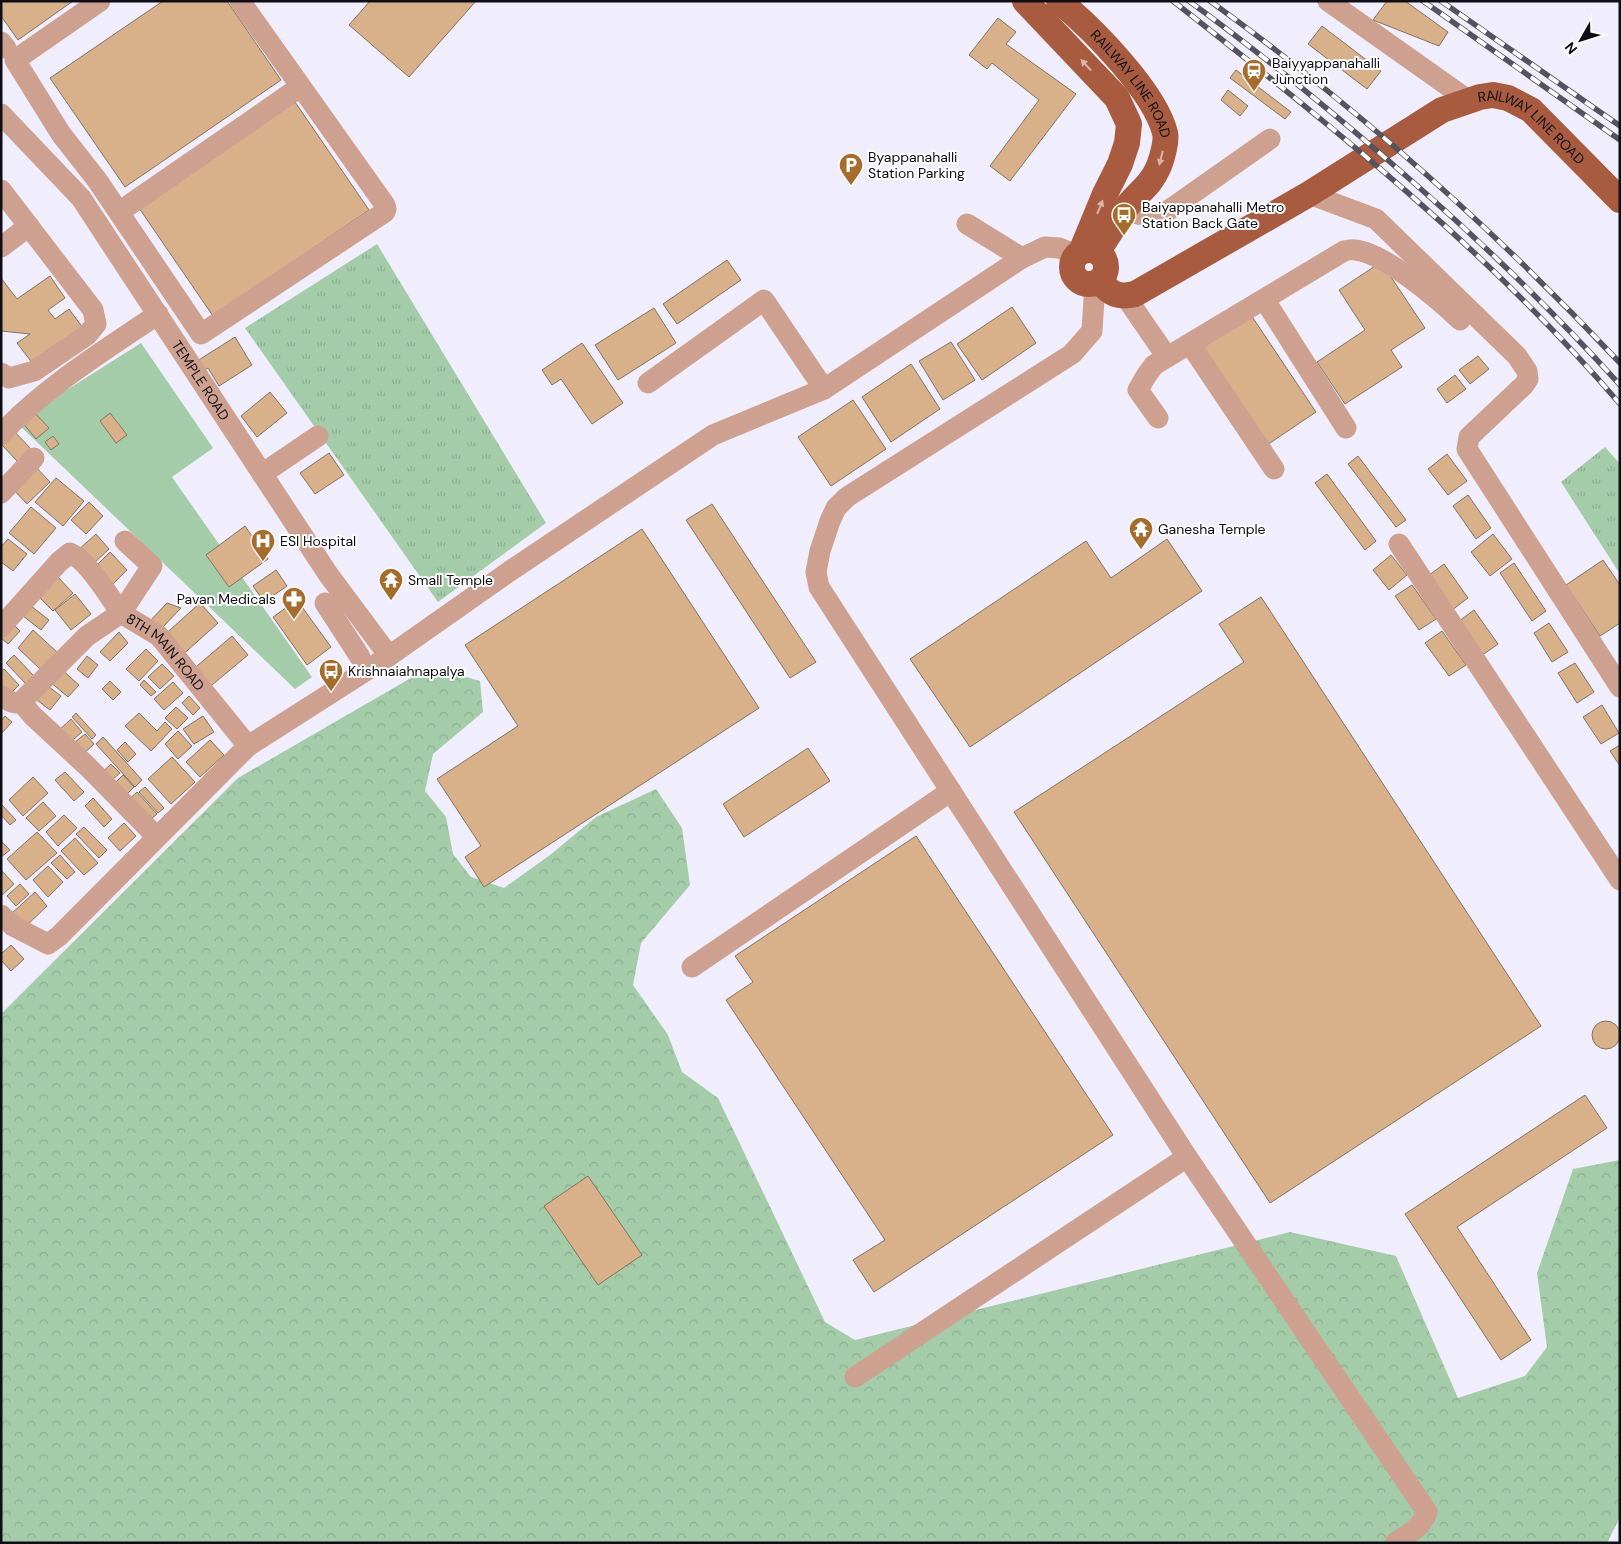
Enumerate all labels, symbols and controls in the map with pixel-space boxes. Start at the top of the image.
north arrow [1556,15,1606,65]
street label: RAILWAY LINE ROAD [1087,26,1175,140]
text: N [1561,39,1581,58]
place label: Baiyyappanahalli Junction [1272,54,1380,88]
station icon: Baiyyappanahalli Junction [1241,58,1267,92]
one-way arrow [1080,59,1092,71]
street label: RAILWAY LINE ROAD [1476,86,1589,168]
place label: Byappanahalli Station Parking [868,148,965,182]
one-way arrow [1157,151,1165,166]
parking icon: Byappanahalli Station Parking [838,152,864,186]
place label: Baiyappanahalli Metro Station Back Gate [1142,198,1284,232]
one-way arrow [1096,199,1104,214]
bus stop icon: Baiyappanahalli Metro Station Back Gate [1111,202,1137,236]
street label: TEMPLE ROAD [168,337,234,424]
temple icon: Ganesha Temple [1128,516,1154,550]
place label: Ganesha Temple [1158,520,1266,538]
hospital icon: ESI Hospital [250,528,276,562]
place label: ESI Hospital [280,532,356,550]
temple icon: Small Temple [378,567,404,601]
place label: Small Temple [408,571,493,589]
pharmacy icon: Pavan Medicals [281,586,307,620]
place label: Pavan Medicals [177,590,276,608]
street label: 8TH MAIN ROAD [123,609,209,694]
bus stop icon: Krishnaiahnapalya [318,658,344,692]
place label: Krishnaiahnapalya [348,662,465,680]

